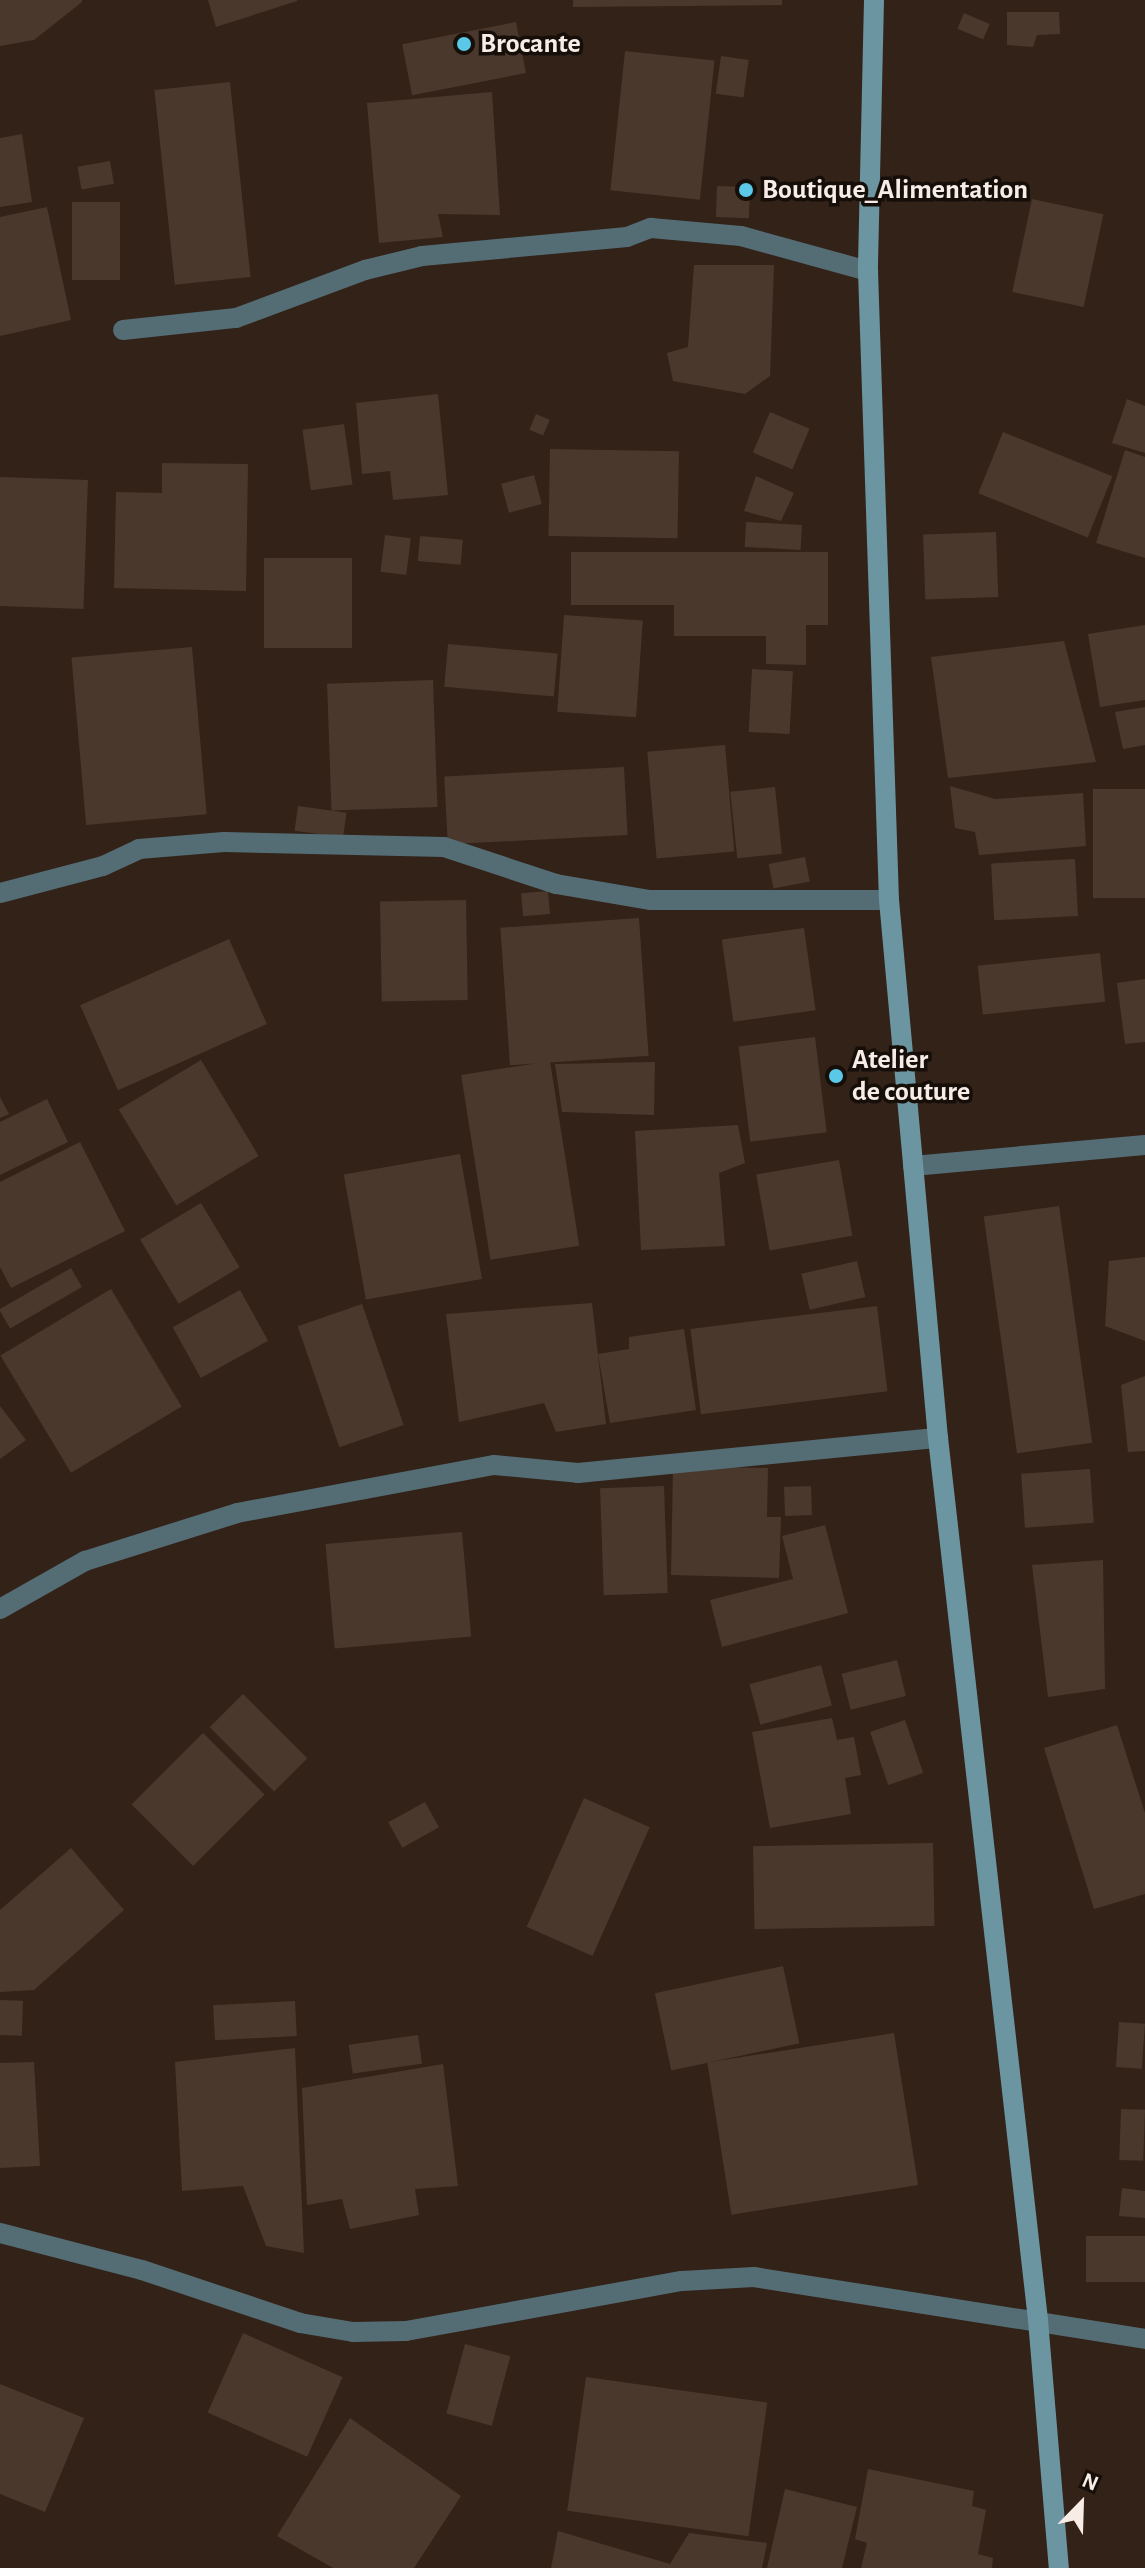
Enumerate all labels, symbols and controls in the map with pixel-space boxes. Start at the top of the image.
place label: Brocante [480,27,581,61]
marker: Brocante [455,35,473,53]
place label: Boutique_Alimentation [762,173,1028,207]
marker: Boutique_Alimentation [737,181,755,199]
place label: Atelier de couture [852,1043,970,1109]
marker: Atelier de couture [827,1067,845,1085]
north arrow [1041,2464,1121,2544]
text: N [1079,2469,1102,2495]

